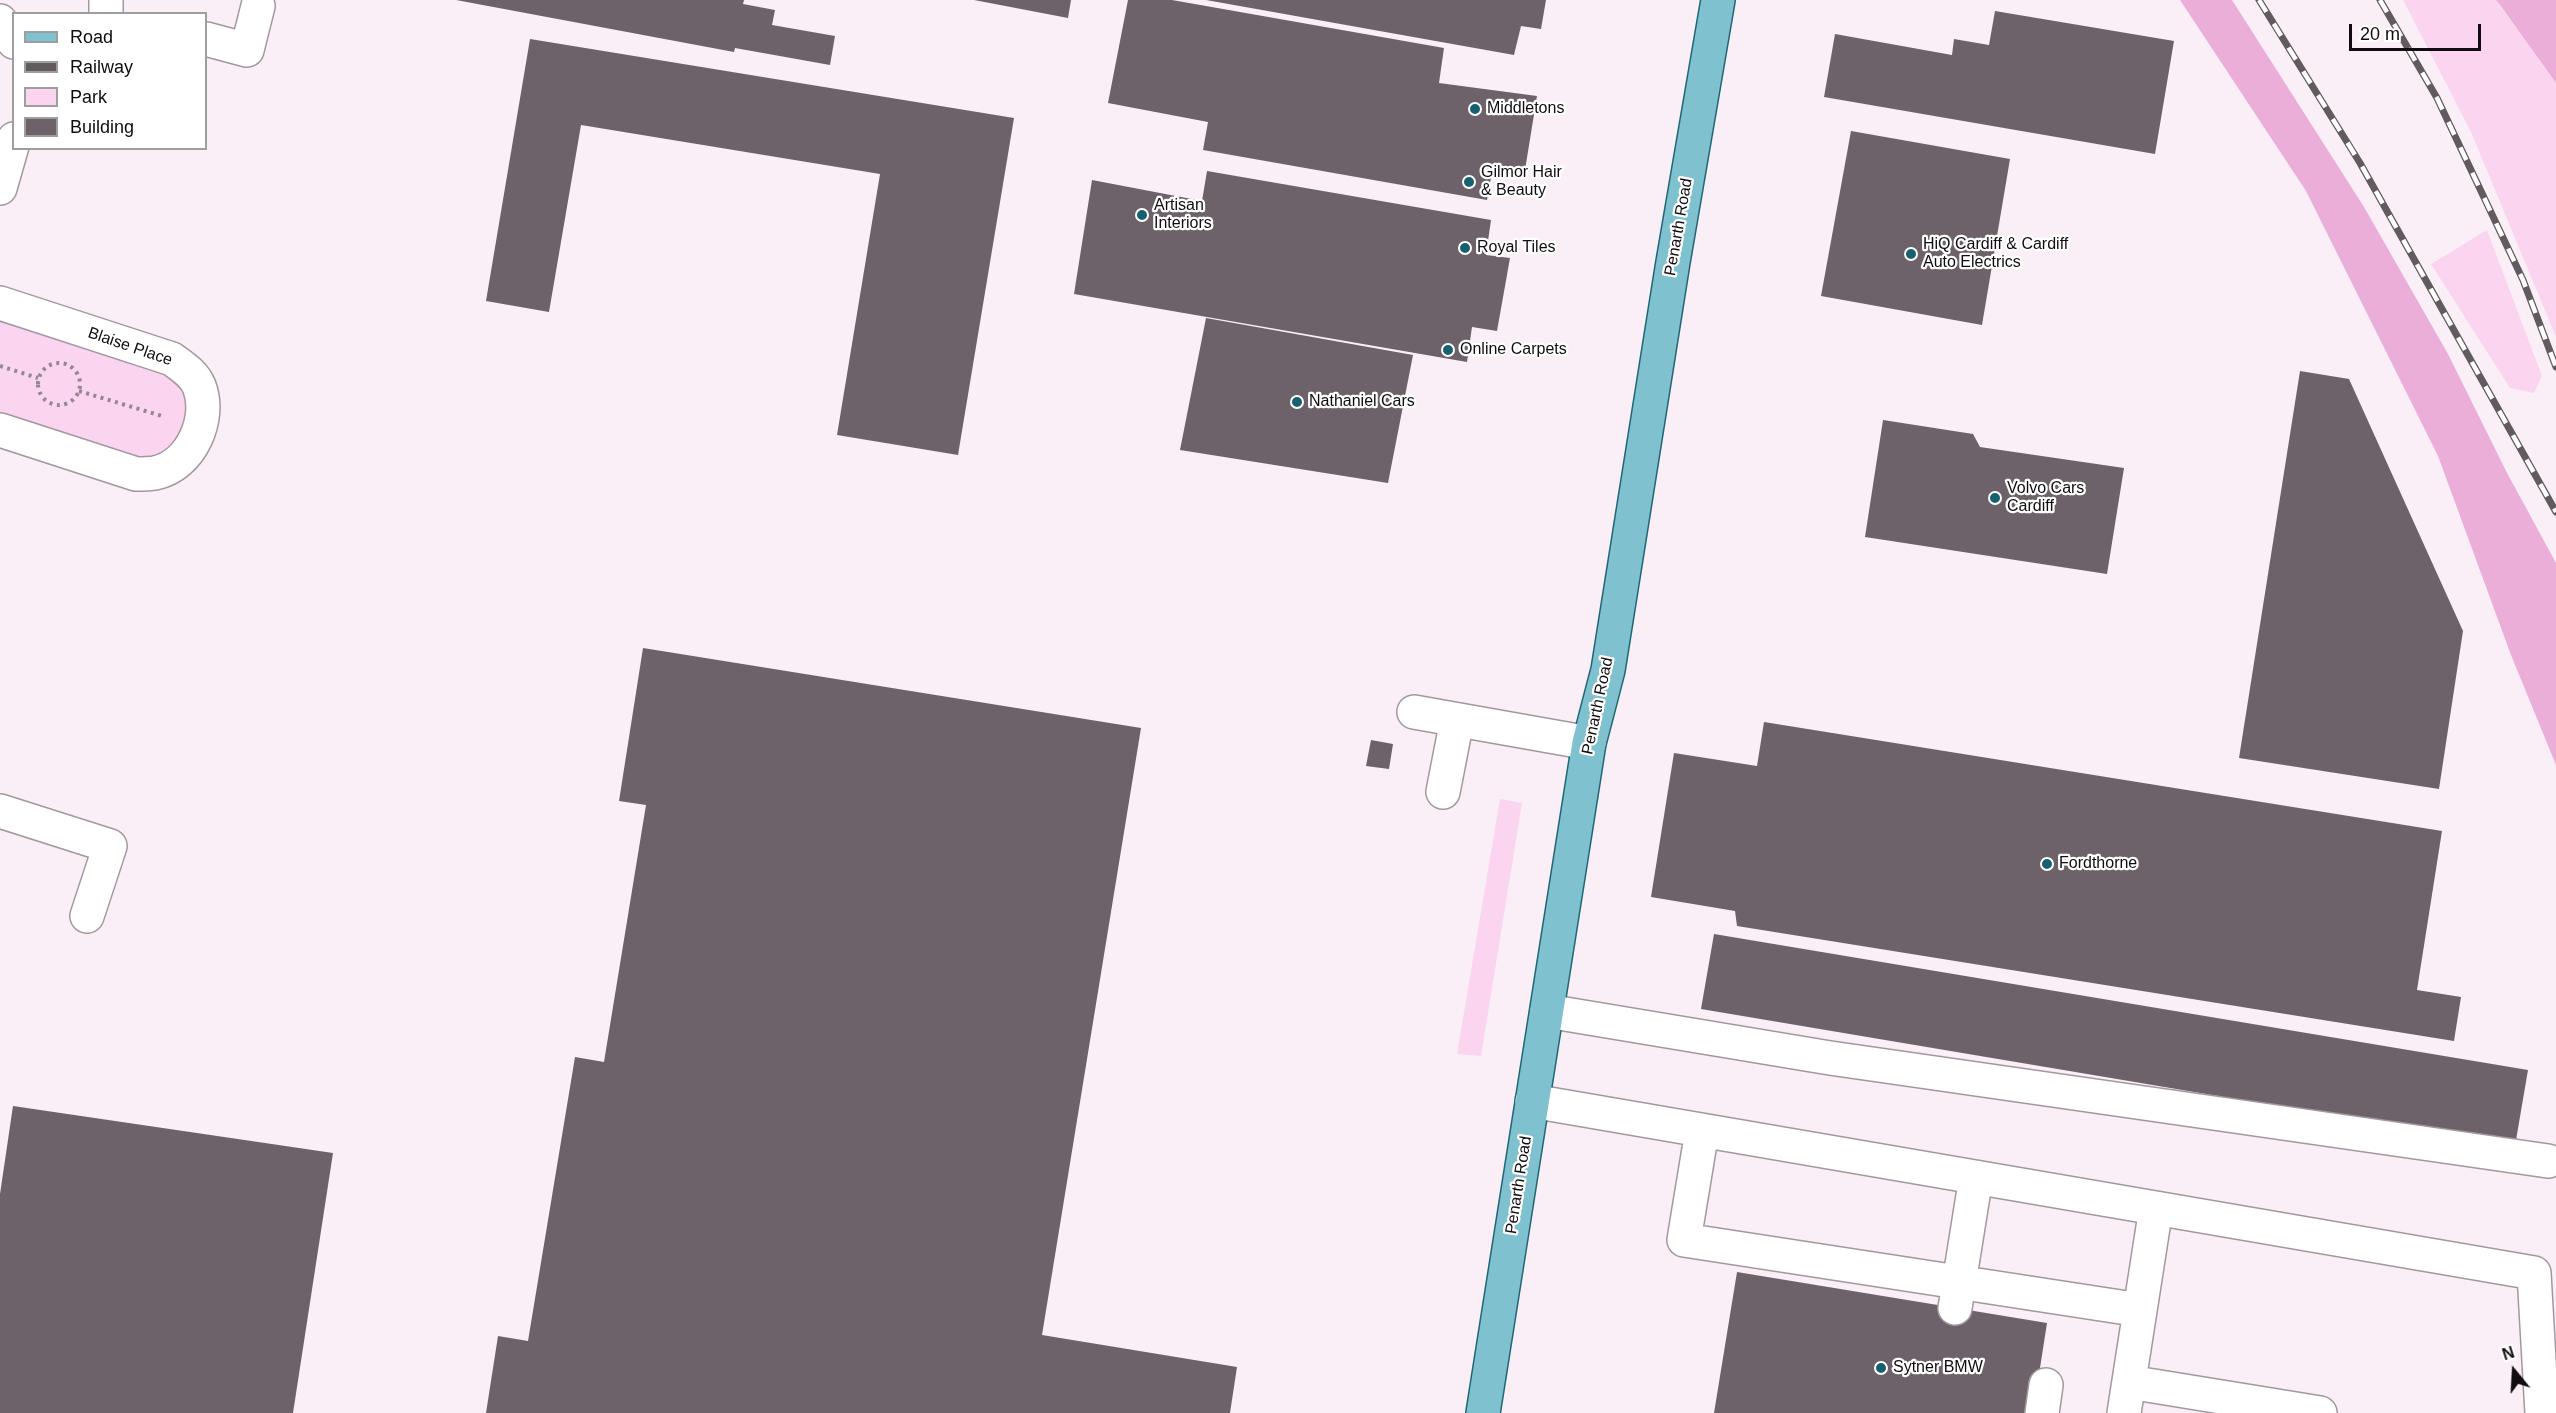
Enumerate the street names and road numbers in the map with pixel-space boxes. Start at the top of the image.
street label: Penarth Road [1661,177,1697,277]
street label: Blaise Place [85,324,175,370]
street label: Penarth Road [1578,656,1618,756]
street label: Penarth Road [1502,1135,1536,1235]

